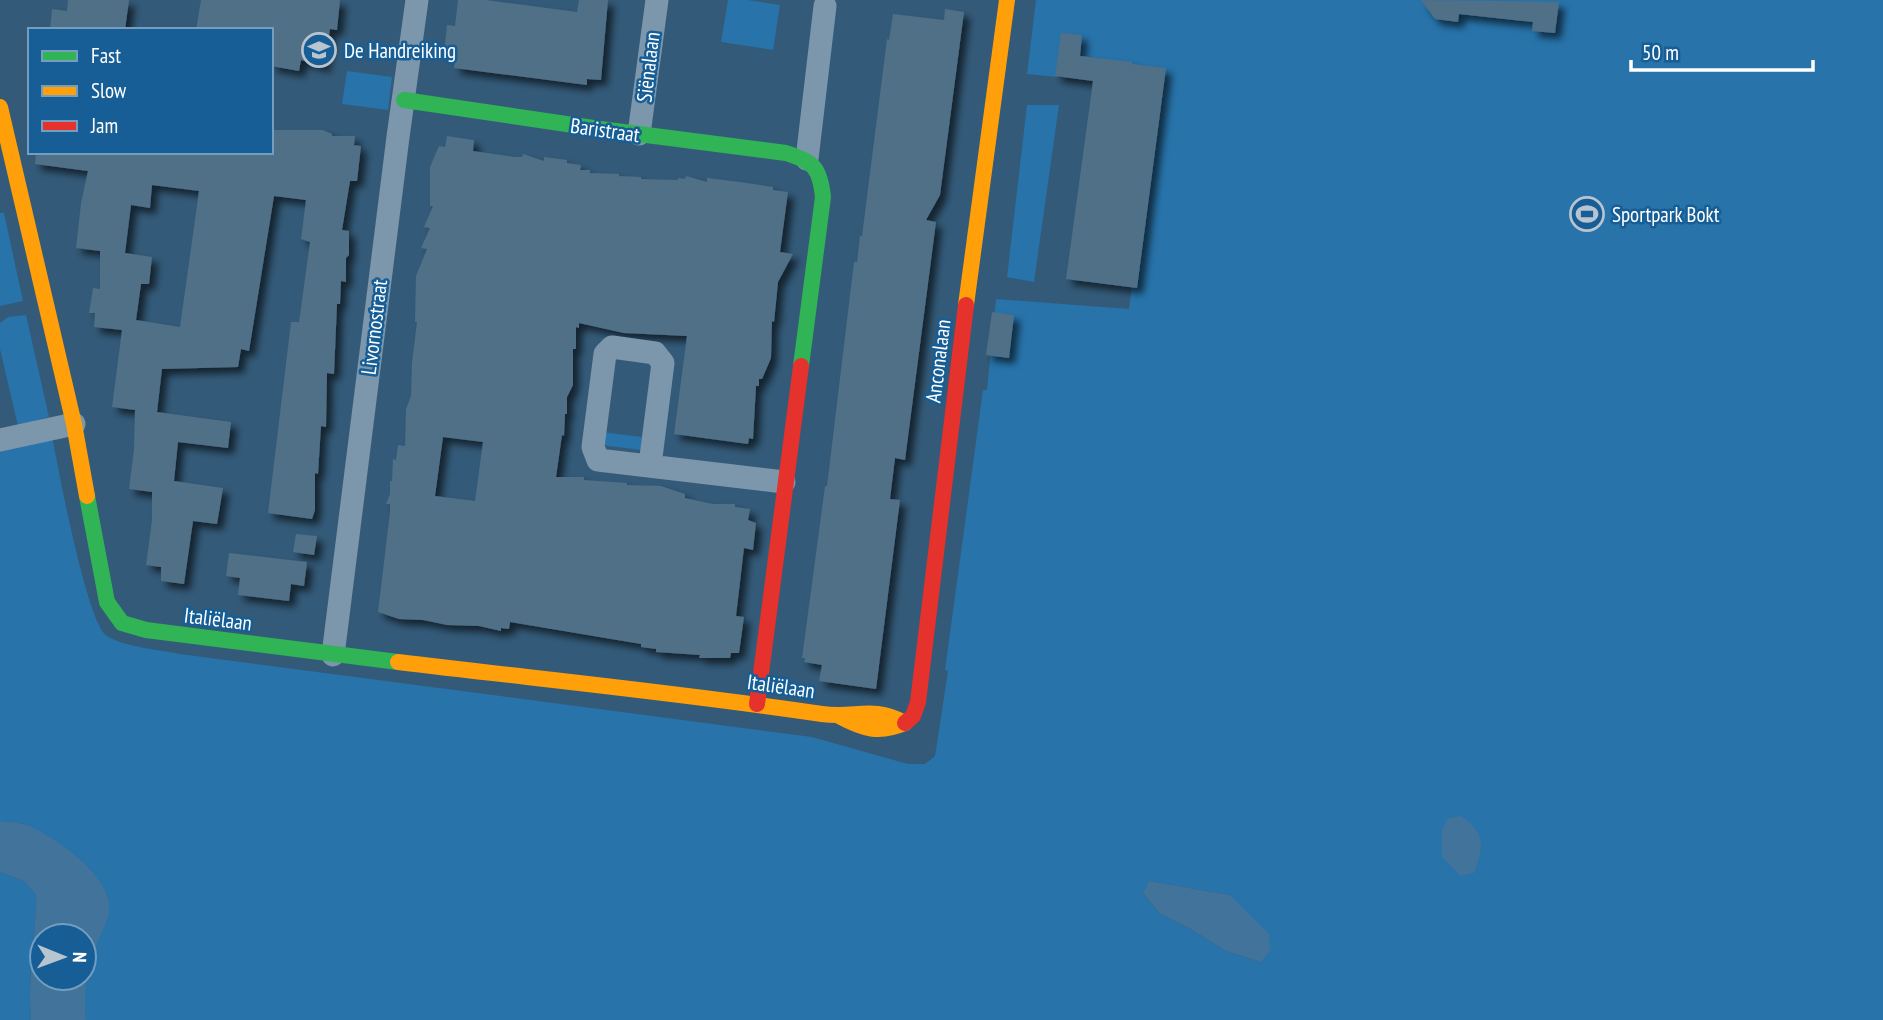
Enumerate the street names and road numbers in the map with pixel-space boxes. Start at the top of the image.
street label: Siënalaan [630,30,666,104]
street label: Baristraat [569,112,642,148]
street label: Livornostraat [355,278,393,376]
street label: Anconalaan [919,318,957,404]
street label: Italiëlaan [183,601,253,637]
street label: Italiëlaan [745,668,817,704]

